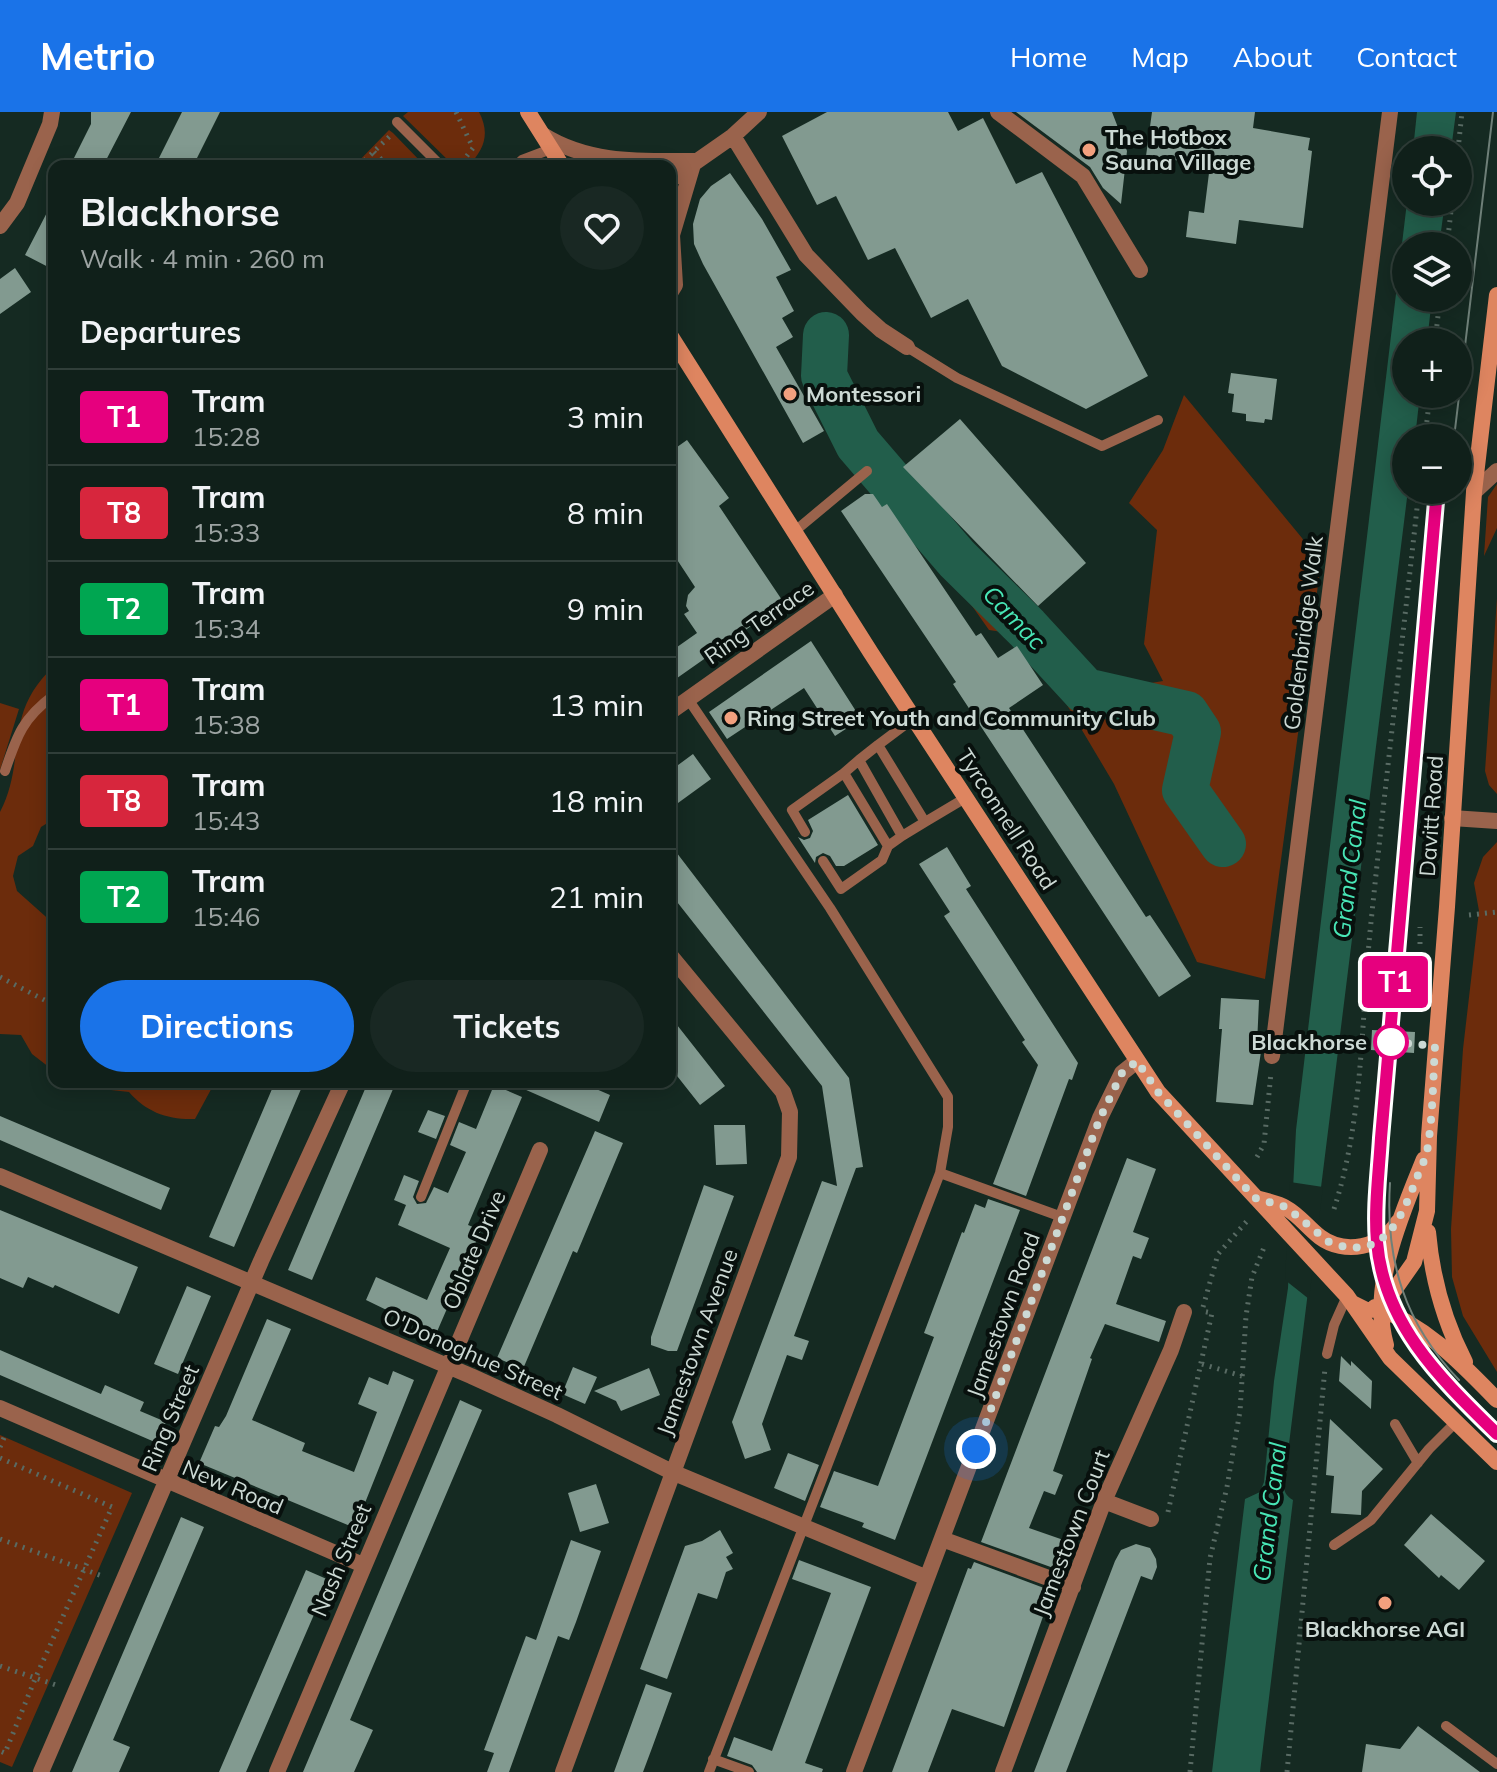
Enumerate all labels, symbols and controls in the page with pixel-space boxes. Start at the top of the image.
text: Metrio [40,32,156,80]
text: Home [1010,39,1087,74]
text: Map [1131,39,1189,74]
text: About [1233,39,1312,74]
text: Contact [1356,39,1457,74]
place label: The Hotbox Sauna Village [1105,123,1251,176]
map controls [1392,136,1472,504]
button: locate [1392,136,1472,216]
marker: The Hotbox Sauna Village [1080,141,1098,159]
button: heart [560,186,644,270]
text: Blackhorse [80,188,280,236]
button: layers [1392,232,1472,312]
text: Walk · 4 min · 260 m [80,242,325,275]
text: Departures [80,313,241,351]
button: + [1392,328,1472,408]
place label: Montessori [806,380,921,408]
text: Tram [192,382,265,420]
marker: Montessori [781,385,799,403]
text: 3 min [567,398,644,436]
text: T1 [107,399,141,434]
text: 15:28 [192,420,260,453]
button: − [1392,424,1472,504]
text: Tram [192,478,265,516]
text: 8 min [567,494,644,532]
text: T8 [107,495,141,530]
text: 15:33 [192,516,260,549]
street label: Goldenbridge Walk [1277,534,1329,732]
text: Tram [192,574,265,612]
street label: Ring Terrace [699,574,819,670]
water label: Camac [977,579,1053,656]
text: 9 min [567,590,644,628]
text: T2 [107,591,141,626]
text: 15:34 [192,612,260,645]
text: Tram [192,670,265,708]
text: 13 min [549,686,644,724]
text: T1 [107,687,141,722]
place label: Ring Street Youth and Community Club [747,704,1156,732]
text: 15:38 [192,708,260,741]
marker: Ring Street Youth and Community Club [722,709,740,727]
street label: Tyrconnell Road [951,743,1063,895]
street label: Davitt Road [1413,755,1449,877]
text: Tram [192,766,265,804]
text: 18 min [549,782,644,820]
text: T8 [107,783,141,818]
water label: Grand Canal [1326,797,1372,940]
text: 15:43 [192,804,260,837]
text: Tram [192,862,265,900]
text: 21 min [549,878,644,916]
text: T2 [107,879,141,914]
text: 15:46 [192,900,260,933]
line badge: T1 [1359,956,1431,1008]
text: T1 [1378,964,1412,999]
button: Directions [80,980,354,1072]
button: Tickets [370,980,644,1072]
marker: Blackhorse [1374,1025,1408,1059]
place label: Blackhorse [1251,1028,1367,1056]
street label: Oblate Drive [436,1186,512,1314]
street label: Jamestown Road [960,1228,1046,1402]
street label: Jamestown Avenue [650,1245,744,1439]
street label: O'Donoghue Street [379,1302,567,1406]
street label: Ring Street [135,1360,205,1476]
your location [956,1429,996,1469]
water label: Grand Canal [1246,1440,1292,1583]
street label: Jamestown Court [1026,1446,1116,1620]
street label: New Road [178,1453,288,1521]
street label: Nash Street [305,1499,377,1621]
marker: Blackhorse AGI [1376,1594,1394,1612]
place label: Blackhorse AGI [1305,1615,1465,1643]

